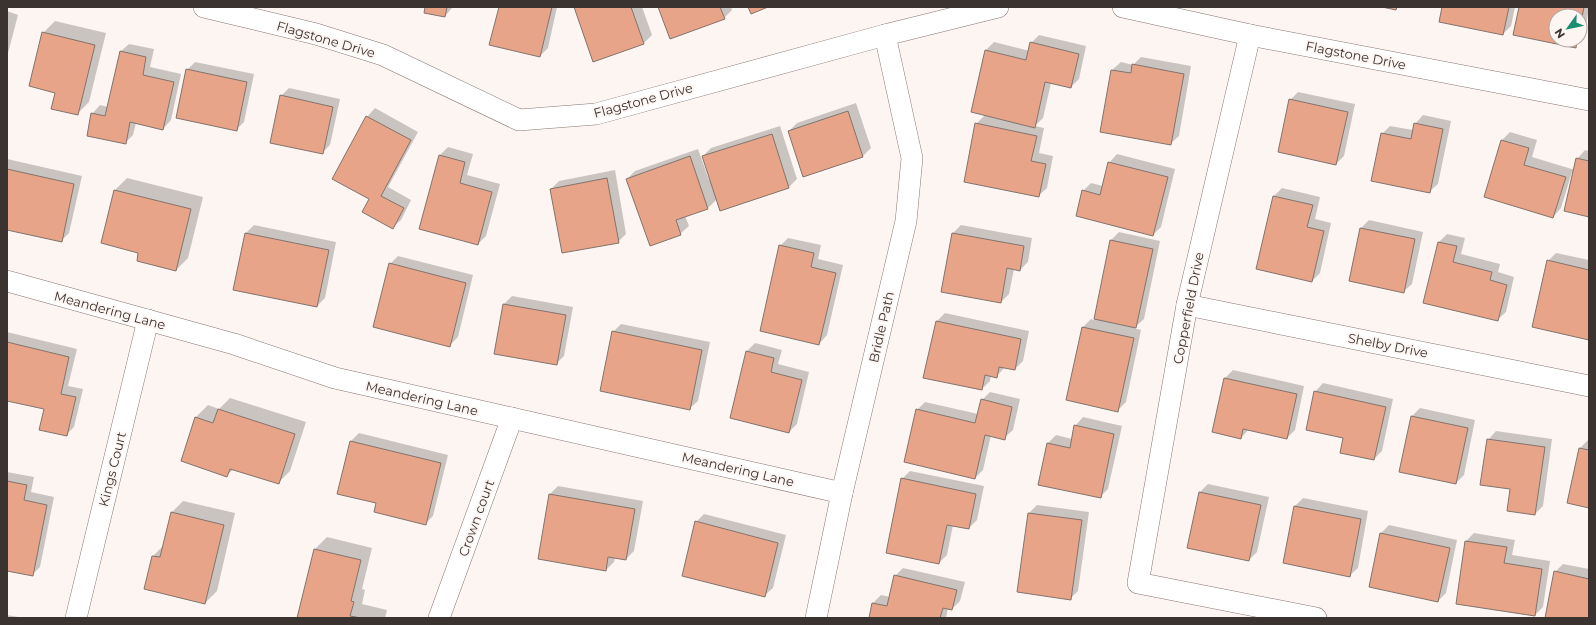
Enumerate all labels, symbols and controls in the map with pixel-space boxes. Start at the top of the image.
north arrow [1548,8,1588,48]
street label: Flagstone Drive [275,17,377,61]
text: N [1551,26,1568,41]
street label: Flagstone Drive [1304,37,1408,73]
street label: Flagstone Drive [592,79,694,121]
street label: Copperfield Drive [1169,251,1207,365]
street label: Meandering Lane [52,287,168,333]
street label: Bridle Path [865,290,897,364]
street label: Shelby Drive [1347,329,1430,361]
street label: Meandering Lane [364,377,480,419]
street label: Kings Court [95,430,129,508]
street label: Meandering Lane [680,448,796,490]
street label: Crown court [455,477,497,559]

